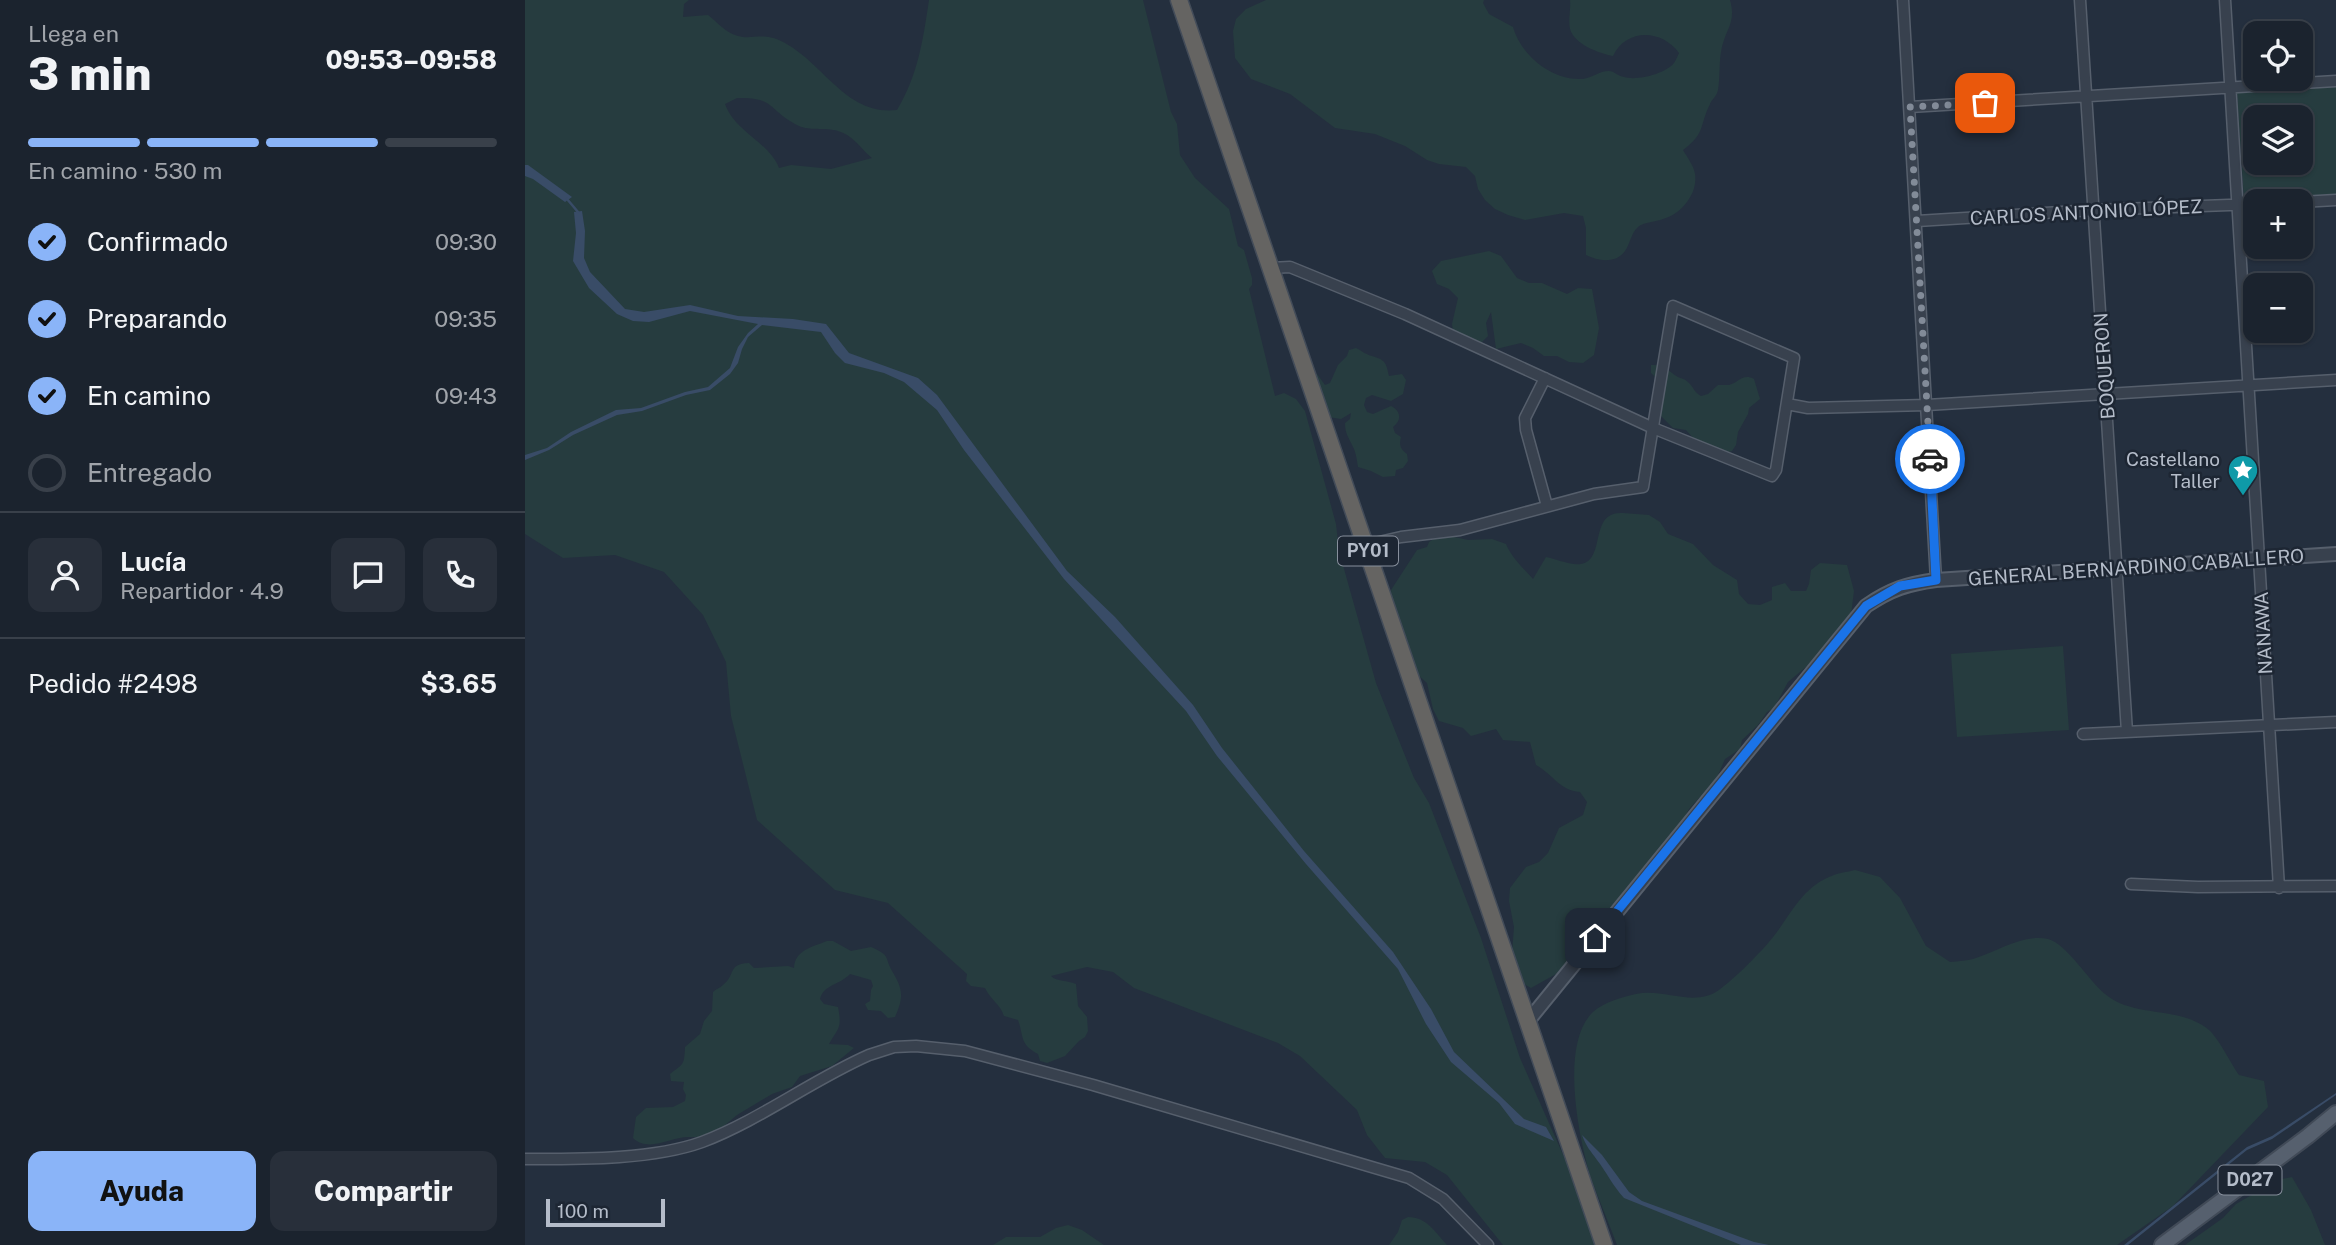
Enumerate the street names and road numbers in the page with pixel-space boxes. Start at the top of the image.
street label: CARLOS ANTONIO LÓPEZ [1969,195,2203,229]
street label: BOQUERON [2089,312,2119,420]
road number: PY01 [1338,536,1398,566]
street label: GENERAL BERNARDINO CABALLERO [1967,544,2305,590]
street label: NANAWA [2250,591,2276,675]
road number: D027 [2219,1166,2281,1195]

